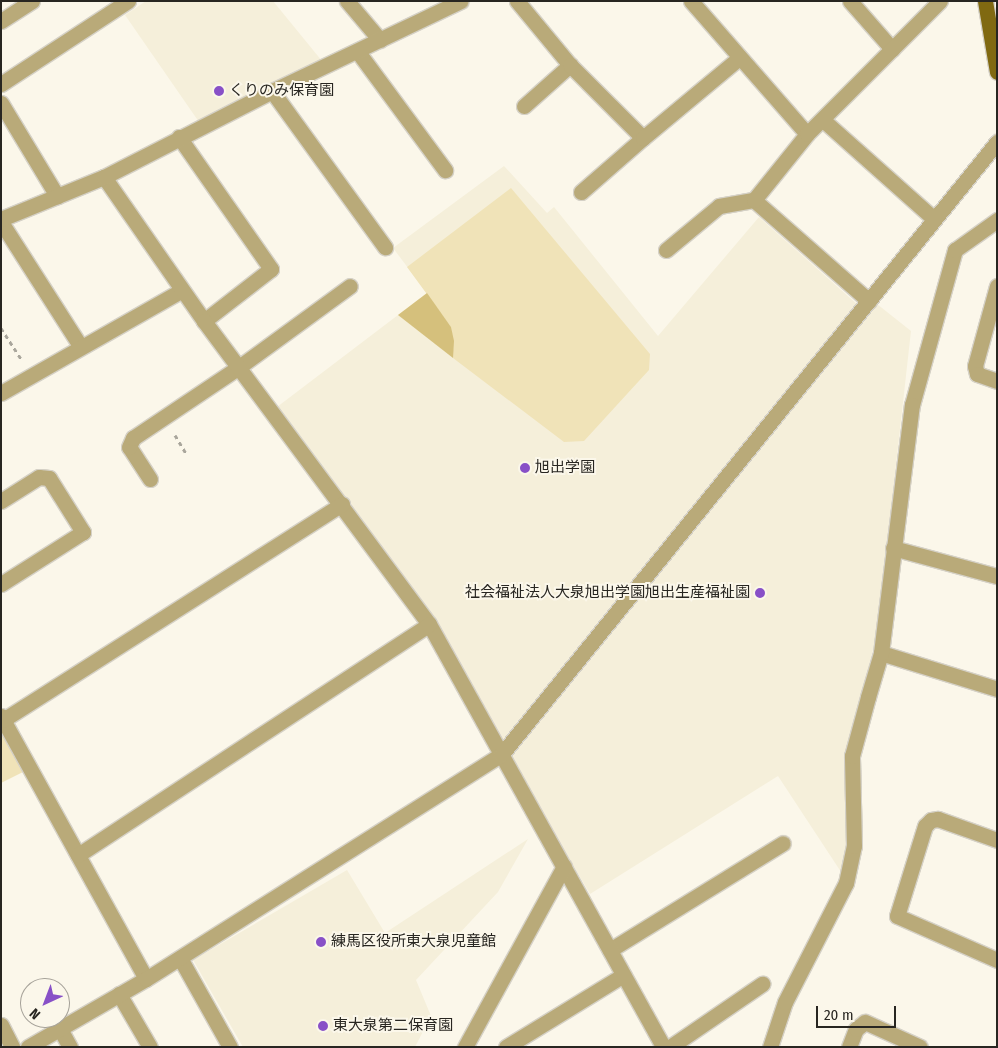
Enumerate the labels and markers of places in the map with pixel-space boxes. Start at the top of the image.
place label: くりのみ保育園 [229,82,334,100]
marker: くりのみ保育園 [213,85,225,97]
place label: 旭出学園 [535,459,595,477]
marker: 旭出学園 [519,462,531,474]
place label: 社会福祉法人大泉旭出学園旭出生産福祉園 [465,584,750,602]
marker: 社会福祉法人大泉旭出学園旭出生産福祉園 [754,587,766,599]
place label: 練馬区役所東大泉児童館 [331,933,496,951]
marker: 練馬区役所東大泉児童館 [315,936,327,948]
place label: 東大泉第二保育園 [333,1017,453,1035]
marker: 東大泉第二保育園 [317,1020,329,1032]

